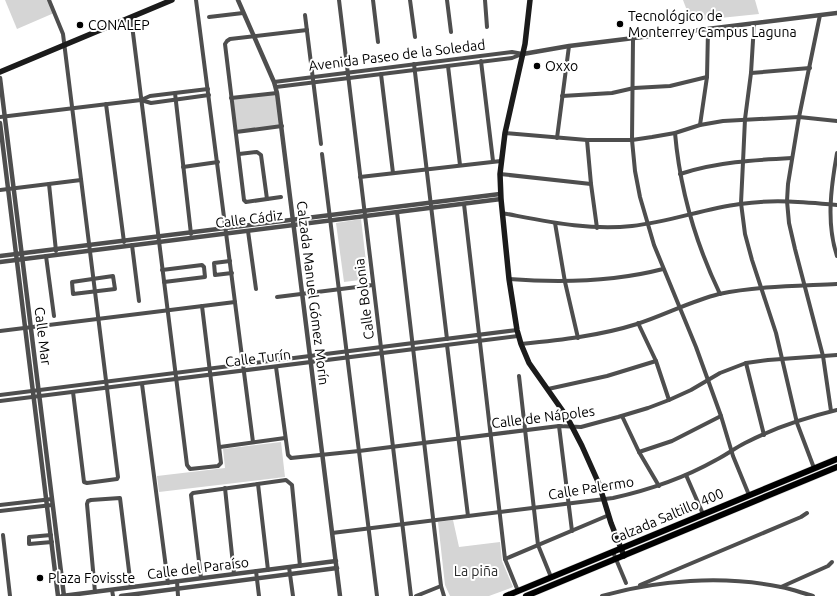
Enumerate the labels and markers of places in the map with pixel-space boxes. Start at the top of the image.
place label: Tecnológico de Monterrey Campus Laguna [628,8,797,40]
place label: CONALEP [88,17,150,33]
marker: Tecnológico de Monterrey Campus Laguna [615,19,625,29]
marker: CONALEP [75,20,85,30]
place label: Oxxo [545,58,578,74]
marker: Oxxo [532,61,542,71]
place label: Plaza Fovisste [48,570,135,586]
marker: Plaza Fovisste [35,573,45,583]

